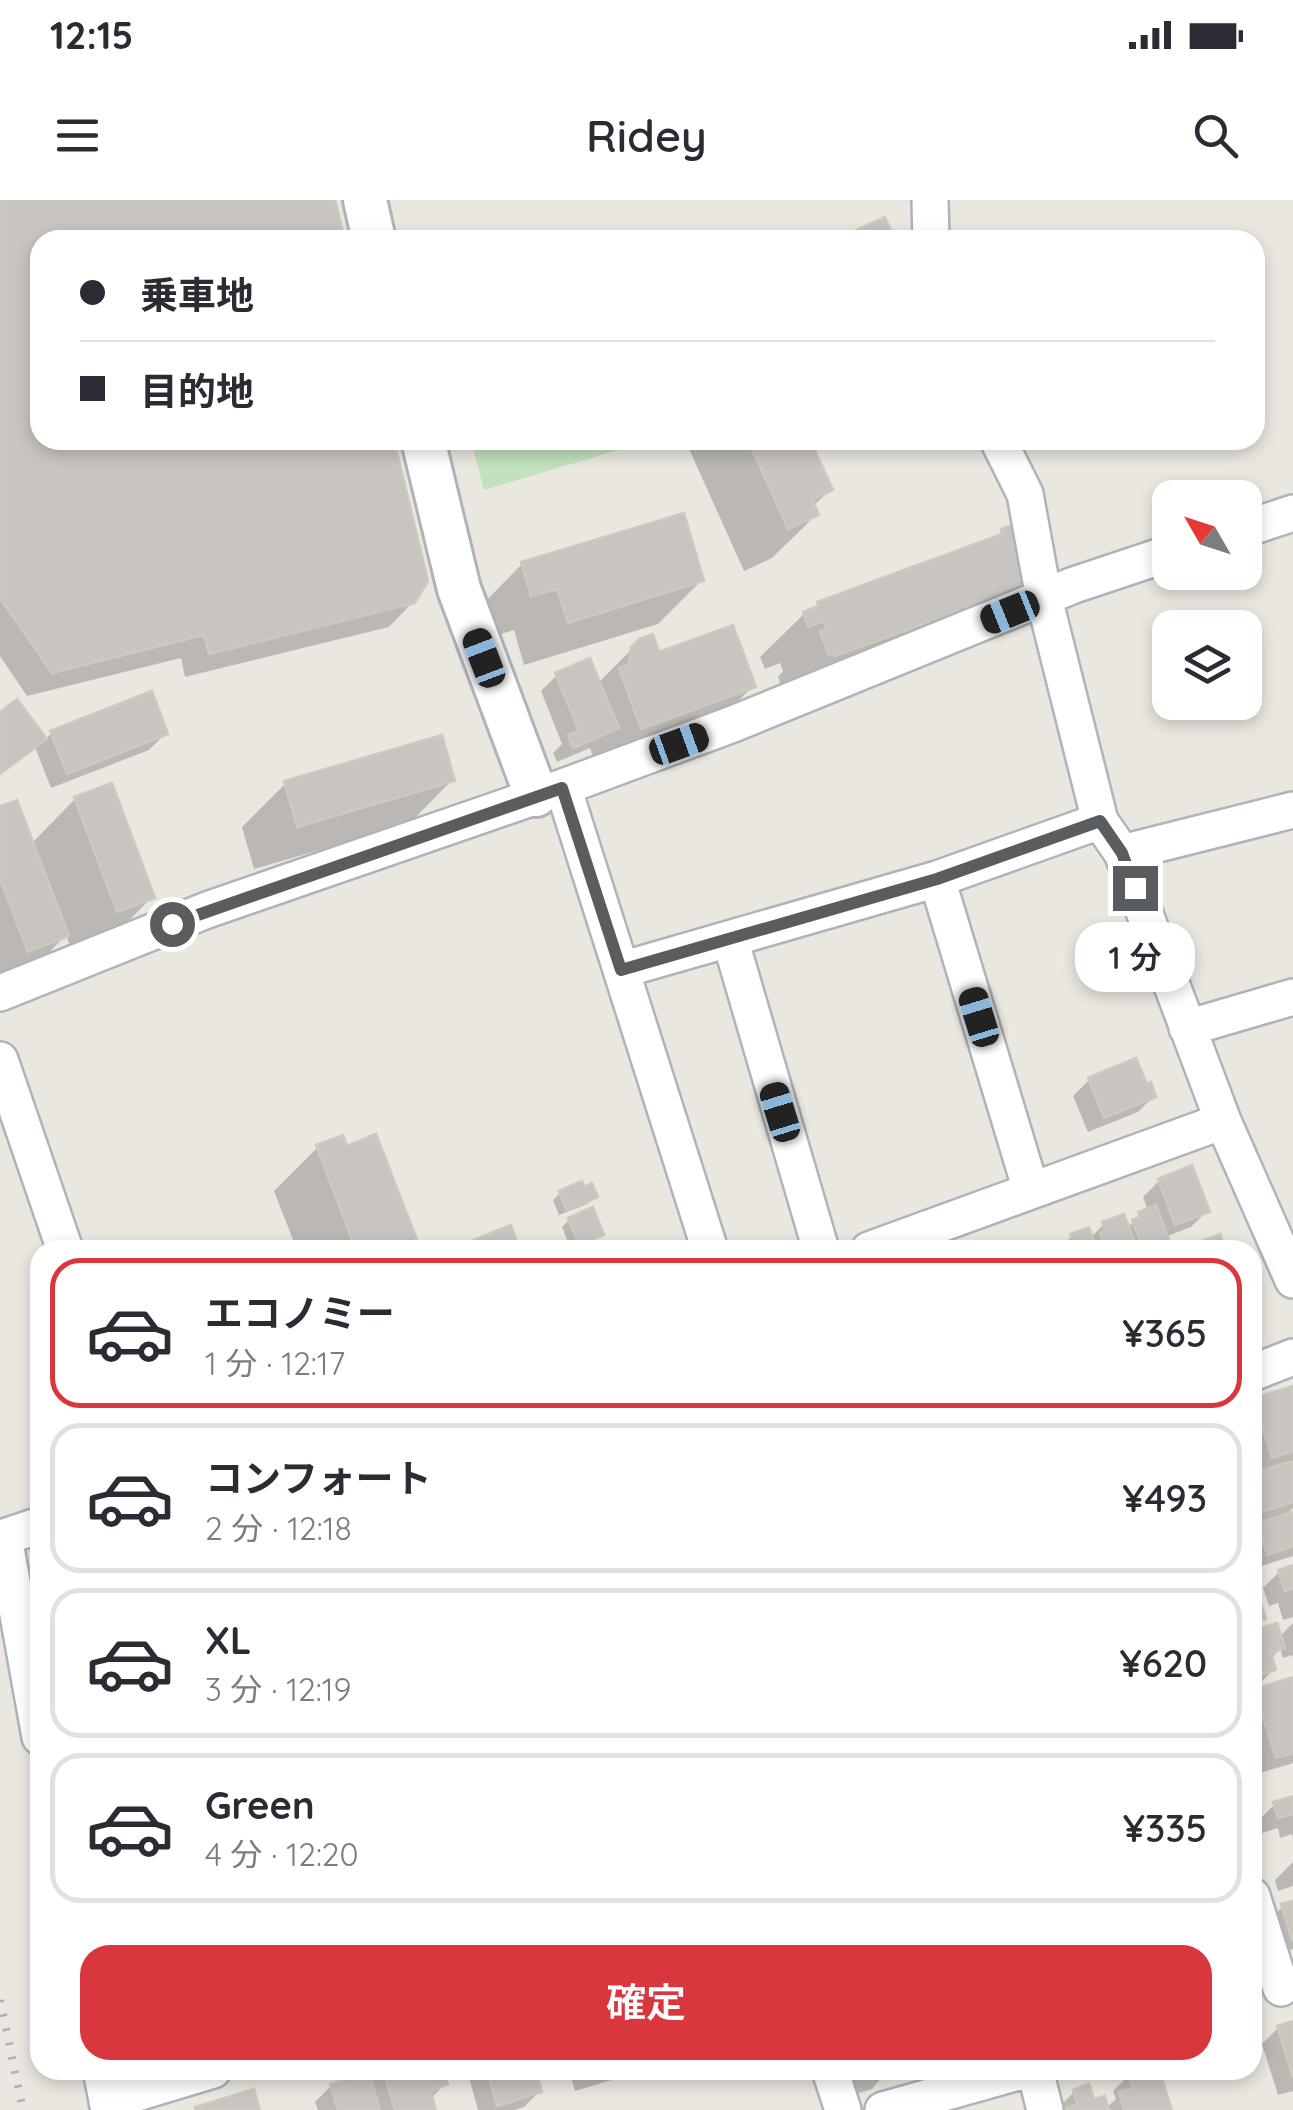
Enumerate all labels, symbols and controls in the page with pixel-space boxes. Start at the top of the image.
text: 12:15 [50,11,133,59]
text: Ridey [586,107,707,163]
icon: menu [50,108,105,163]
icon: search [1188,108,1243,163]
text: 乗車地 [140,271,254,319]
text: 目的地 [140,367,254,415]
north arrow [1152,480,1262,590]
map controls [1152,480,1262,720]
car [977,587,1043,637]
button: layers [1152,610,1262,720]
car [459,625,509,691]
car [646,720,712,768]
route end [1113,866,1158,911]
route start [150,902,195,947]
callout: 1 分 [1075,923,1195,993]
text: 1 分 [1108,937,1162,977]
car [956,984,1002,1050]
car [757,1079,803,1145]
icon: car [85,1288,175,1378]
text: エコノミー [205,1289,395,1337]
text: ¥365 [1122,1309,1207,1357]
text: 1 分 · 12:17 [205,1343,345,1383]
icon: car [85,1453,175,1543]
text: コンフォート [205,1454,432,1502]
text: ¥493 [1122,1474,1207,1522]
text: 2 分 · 12:18 [205,1508,352,1548]
text: XL [205,1616,251,1664]
icon: car [85,1618,175,1708]
text: ¥620 [1119,1639,1207,1687]
text: 3 分 · 12:19 [205,1669,351,1709]
text: Green [205,1781,315,1829]
icon: car [85,1783,175,1873]
text: ¥335 [1123,1804,1207,1852]
text: 4 分 · 12:20 [205,1834,359,1874]
button: 確定 [80,1945,1212,2060]

